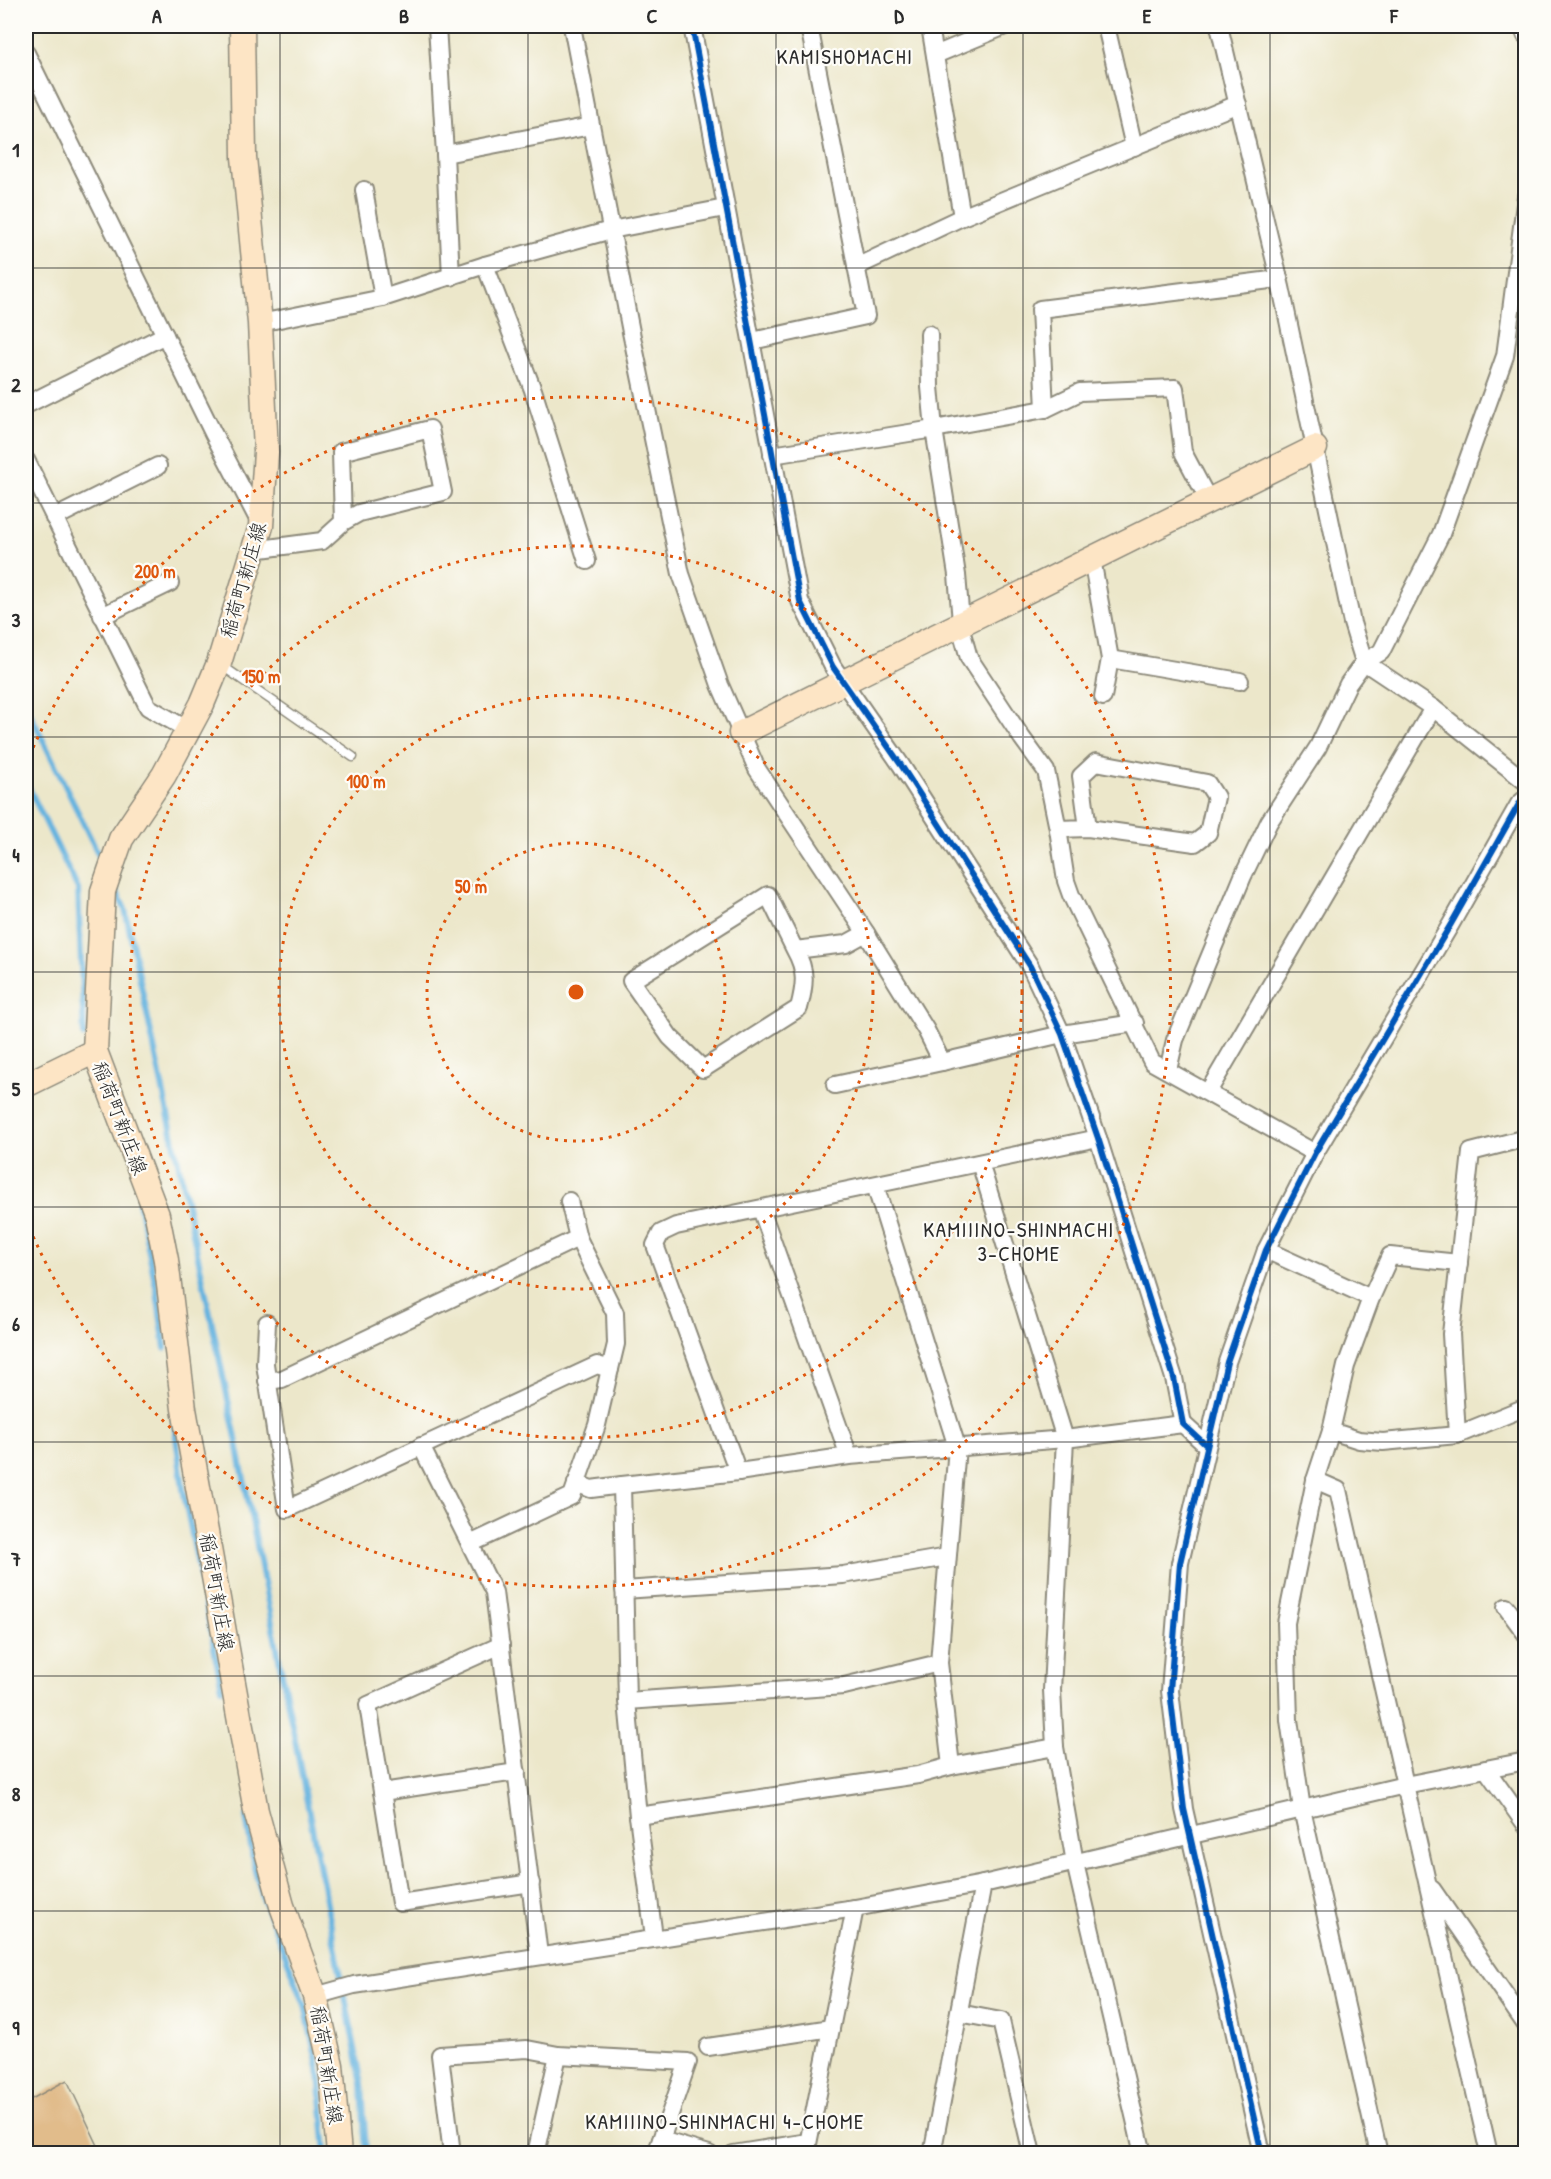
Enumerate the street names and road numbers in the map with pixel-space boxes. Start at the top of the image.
street label: 稲荷町新庄線 [213,518,272,641]
street label: 稲荷町新庄線 [86,1057,155,1179]
street label: 稲荷町新庄線 [194,1530,241,1653]
street label: 稲荷町新庄線 [305,2004,350,2126]

